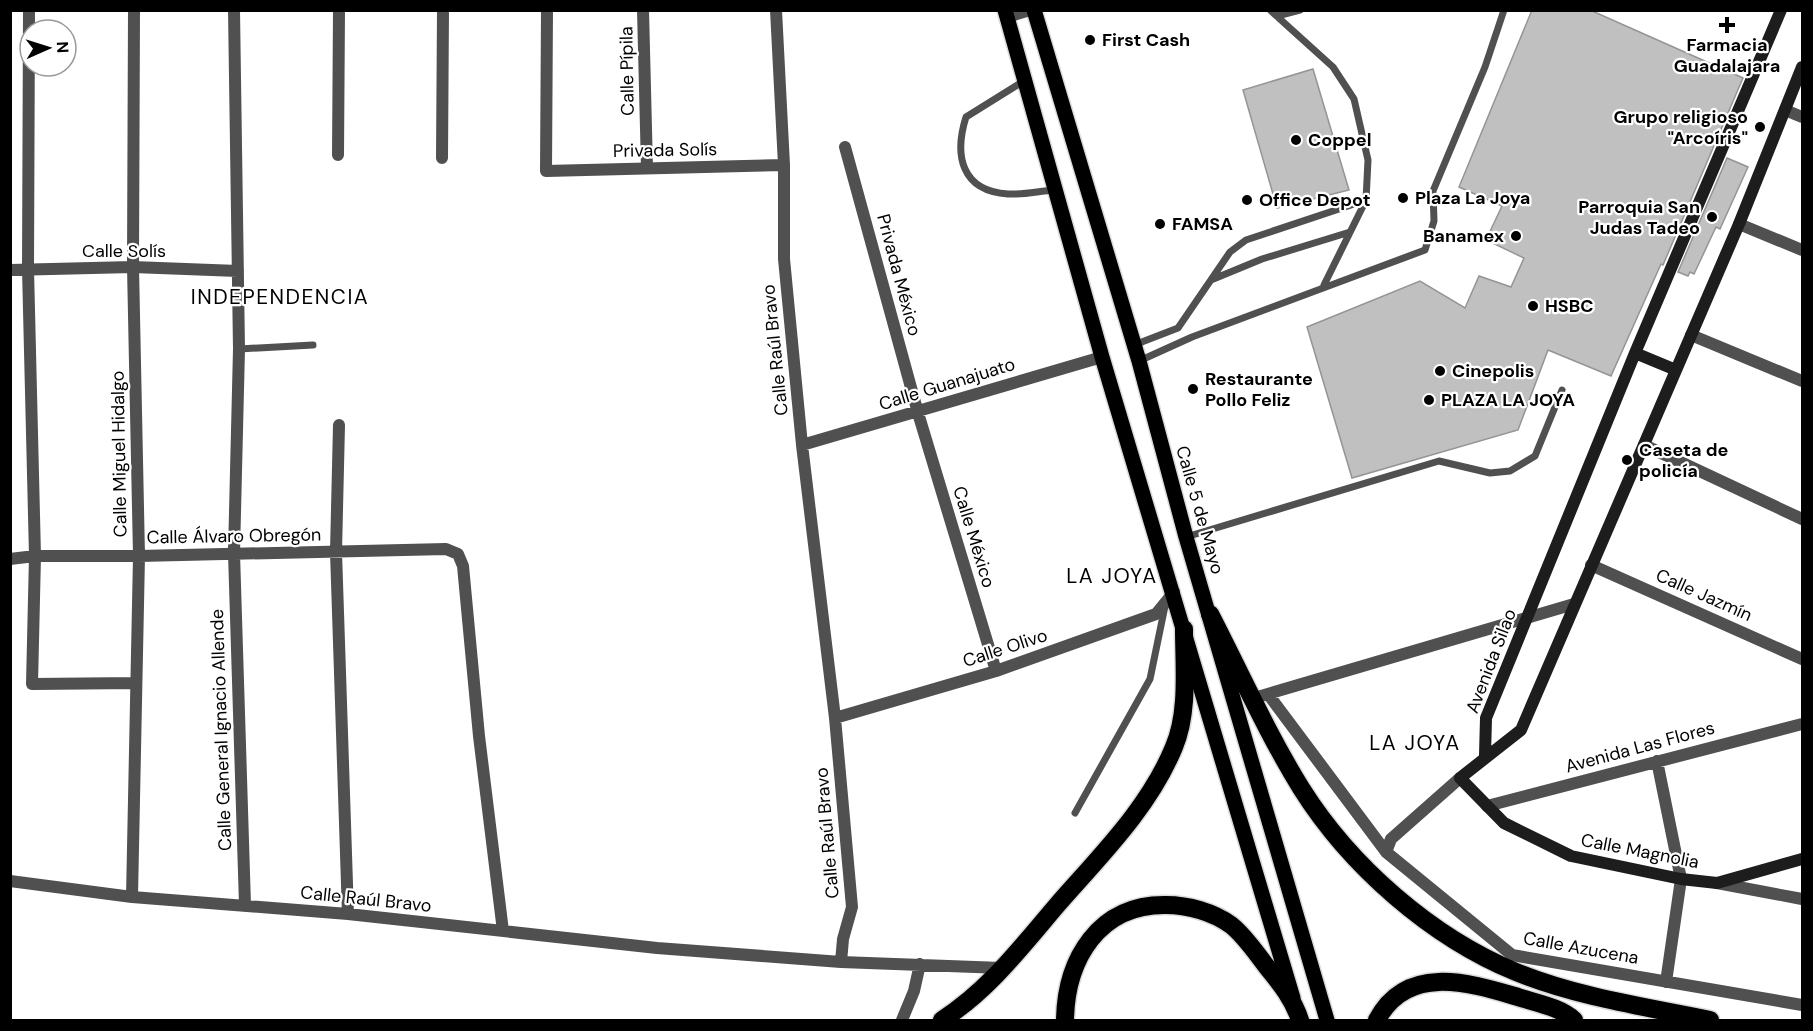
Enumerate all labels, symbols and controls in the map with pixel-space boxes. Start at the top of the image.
north arrow [18,18,78,78]
marker: Farmacia Guadalajara [1720,18,1734,32]
street label: Calle Pípila [614,26,640,116]
place label: First Cash [1102,28,1190,52]
marker: First Cash [1083,33,1097,47]
place label: Farmacia Guadalajara [1674,33,1780,78]
text: N [52,41,73,54]
place label: Grupo religioso "Arcoíris" [1614,105,1748,150]
marker: Grupo religioso "Arcoíris" [1753,120,1767,134]
place label: Coppel [1308,128,1372,152]
marker: Coppel [1289,133,1303,147]
street label: Privada Solís [613,137,717,163]
place label: Plaza La Joya [1415,186,1530,210]
place label: Office Depot [1259,188,1371,212]
marker: Plaza La Joya [1396,191,1410,205]
marker: Office Depot [1240,193,1254,207]
place label: Parroquia San Judas Tadeo [1578,195,1700,240]
marker: Parroquia San Judas Tadeo [1705,210,1719,224]
street label: Privada México [871,211,927,339]
place label: FAMSA [1172,212,1233,236]
marker: FAMSA [1153,217,1167,231]
place label: Banamex [1423,224,1504,248]
marker: Banamex [1509,229,1523,243]
street label: Calle Solís [82,239,166,263]
district label: INDEPENDENCIA [191,283,369,311]
street label: Calle Raúl Bravo [756,283,794,417]
place label: HSBC [1545,294,1594,318]
marker: HSBC [1526,299,1540,313]
street label: Calle Guanajuato [876,352,1018,416]
place label: Cinepolis [1452,359,1534,383]
marker: Cinepolis [1433,364,1447,378]
place label: Restaurante Pollo Feliz [1205,367,1313,412]
street label: Calle Miguel Hidalgo [106,370,132,538]
marker: Restaurante Pollo Feliz [1186,382,1200,396]
place label: PLAZA LA JOYA [1441,388,1575,412]
marker: PLAZA LA JOYA [1422,393,1436,407]
place label: Caseta de policía [1639,438,1728,483]
street label: Calle 5 de Mayo [1170,443,1230,577]
marker: Caseta de policía [1620,453,1634,467]
street label: Calle México [947,483,1001,591]
street label: Calle Álvaro Obregón [146,522,322,550]
district label: LA JOYA [1066,562,1158,590]
street label: Calle Jazmín [1652,563,1756,627]
street label: Avenida Silao [1460,605,1522,717]
street label: Calle General Ignacio Allende [205,609,237,851]
street label: Calle Olivo [960,623,1050,673]
street label: Avenida Las Flores [1563,716,1717,778]
district label: LA JOYA [1369,729,1461,757]
street label: Calle Raúl Bravo [809,766,845,900]
street label: Calle Magnolia [1579,828,1701,874]
street label: Calle Raúl Bravo [299,880,433,918]
street label: Calle Azucena [1521,926,1641,970]

